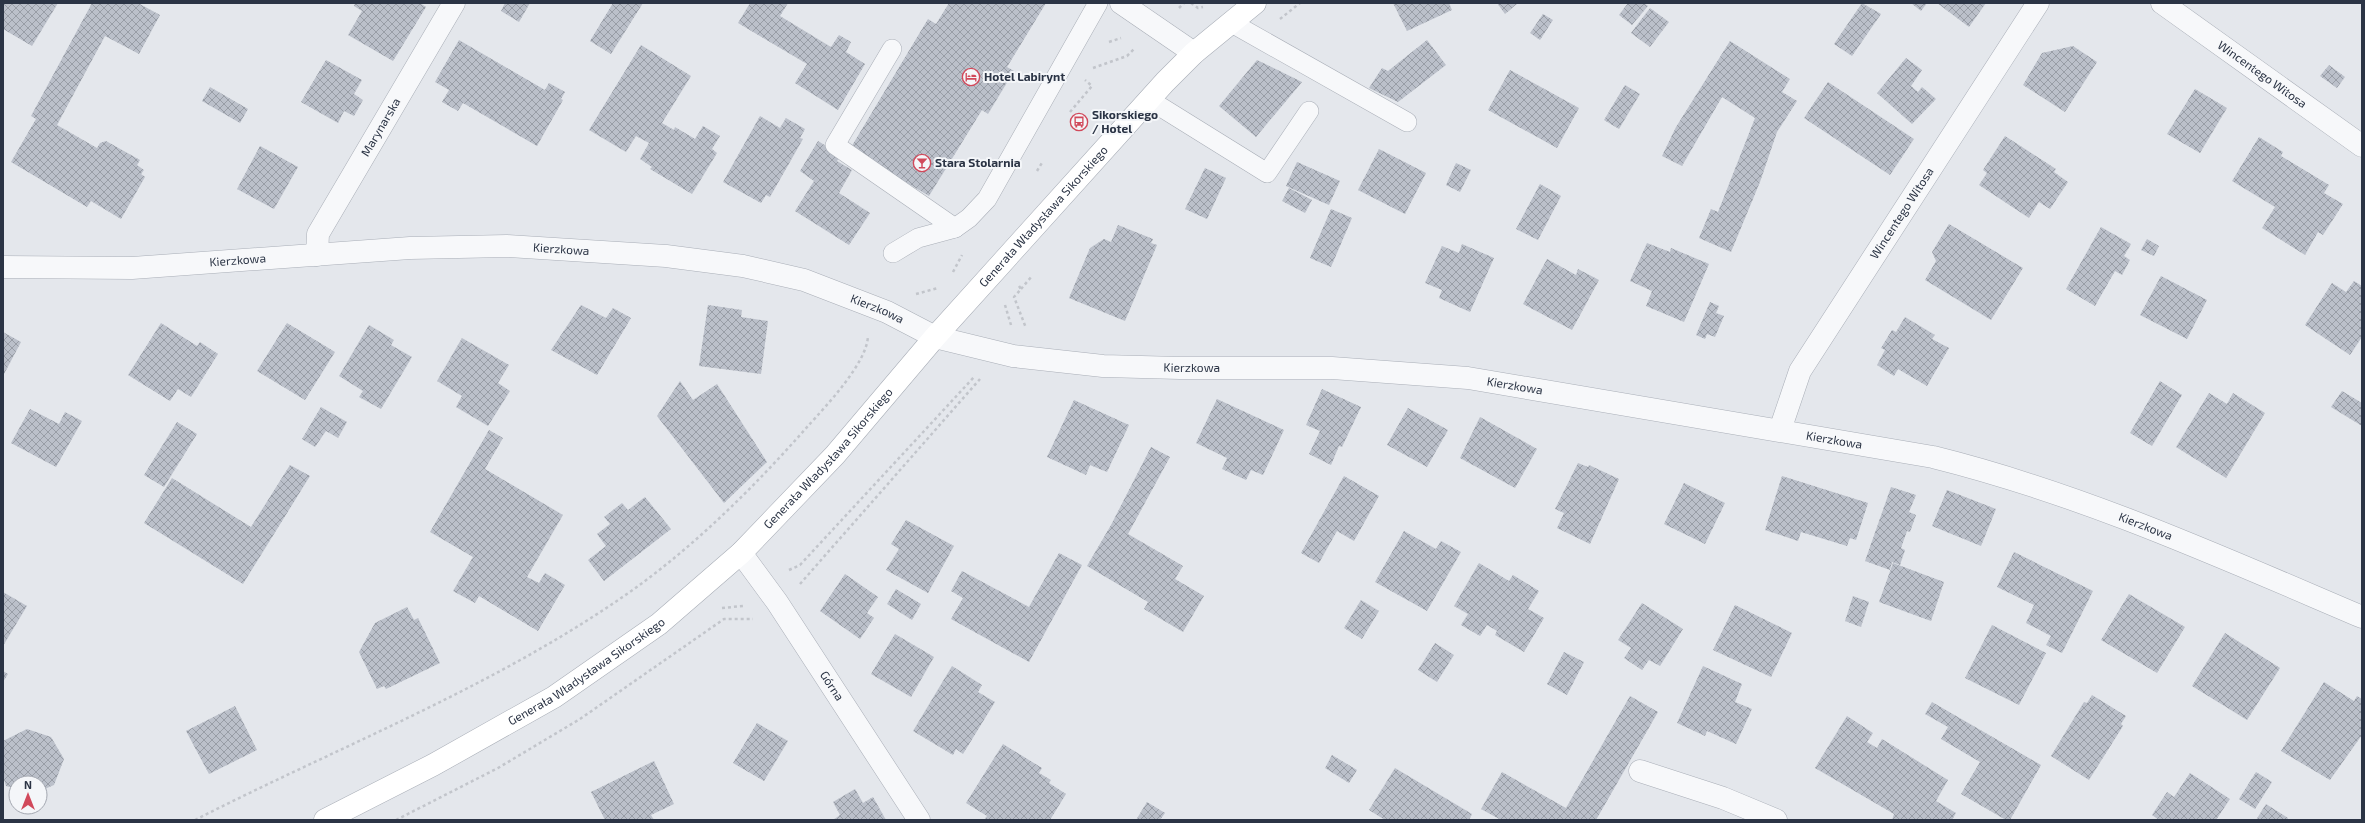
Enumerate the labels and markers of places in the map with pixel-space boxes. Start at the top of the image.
hotel icon: Hotel Labirynt [961,67,981,87]
place label: Hotel Labirynt [984,69,1065,84]
place label: Sikorskiego / Hotel [1092,107,1158,135]
bus stop icon: Sikorskiego / Hotel [1069,112,1089,132]
bar icon: Stara Stolarnia [912,153,932,173]
place label: Stara Stolarnia [935,155,1021,169]

